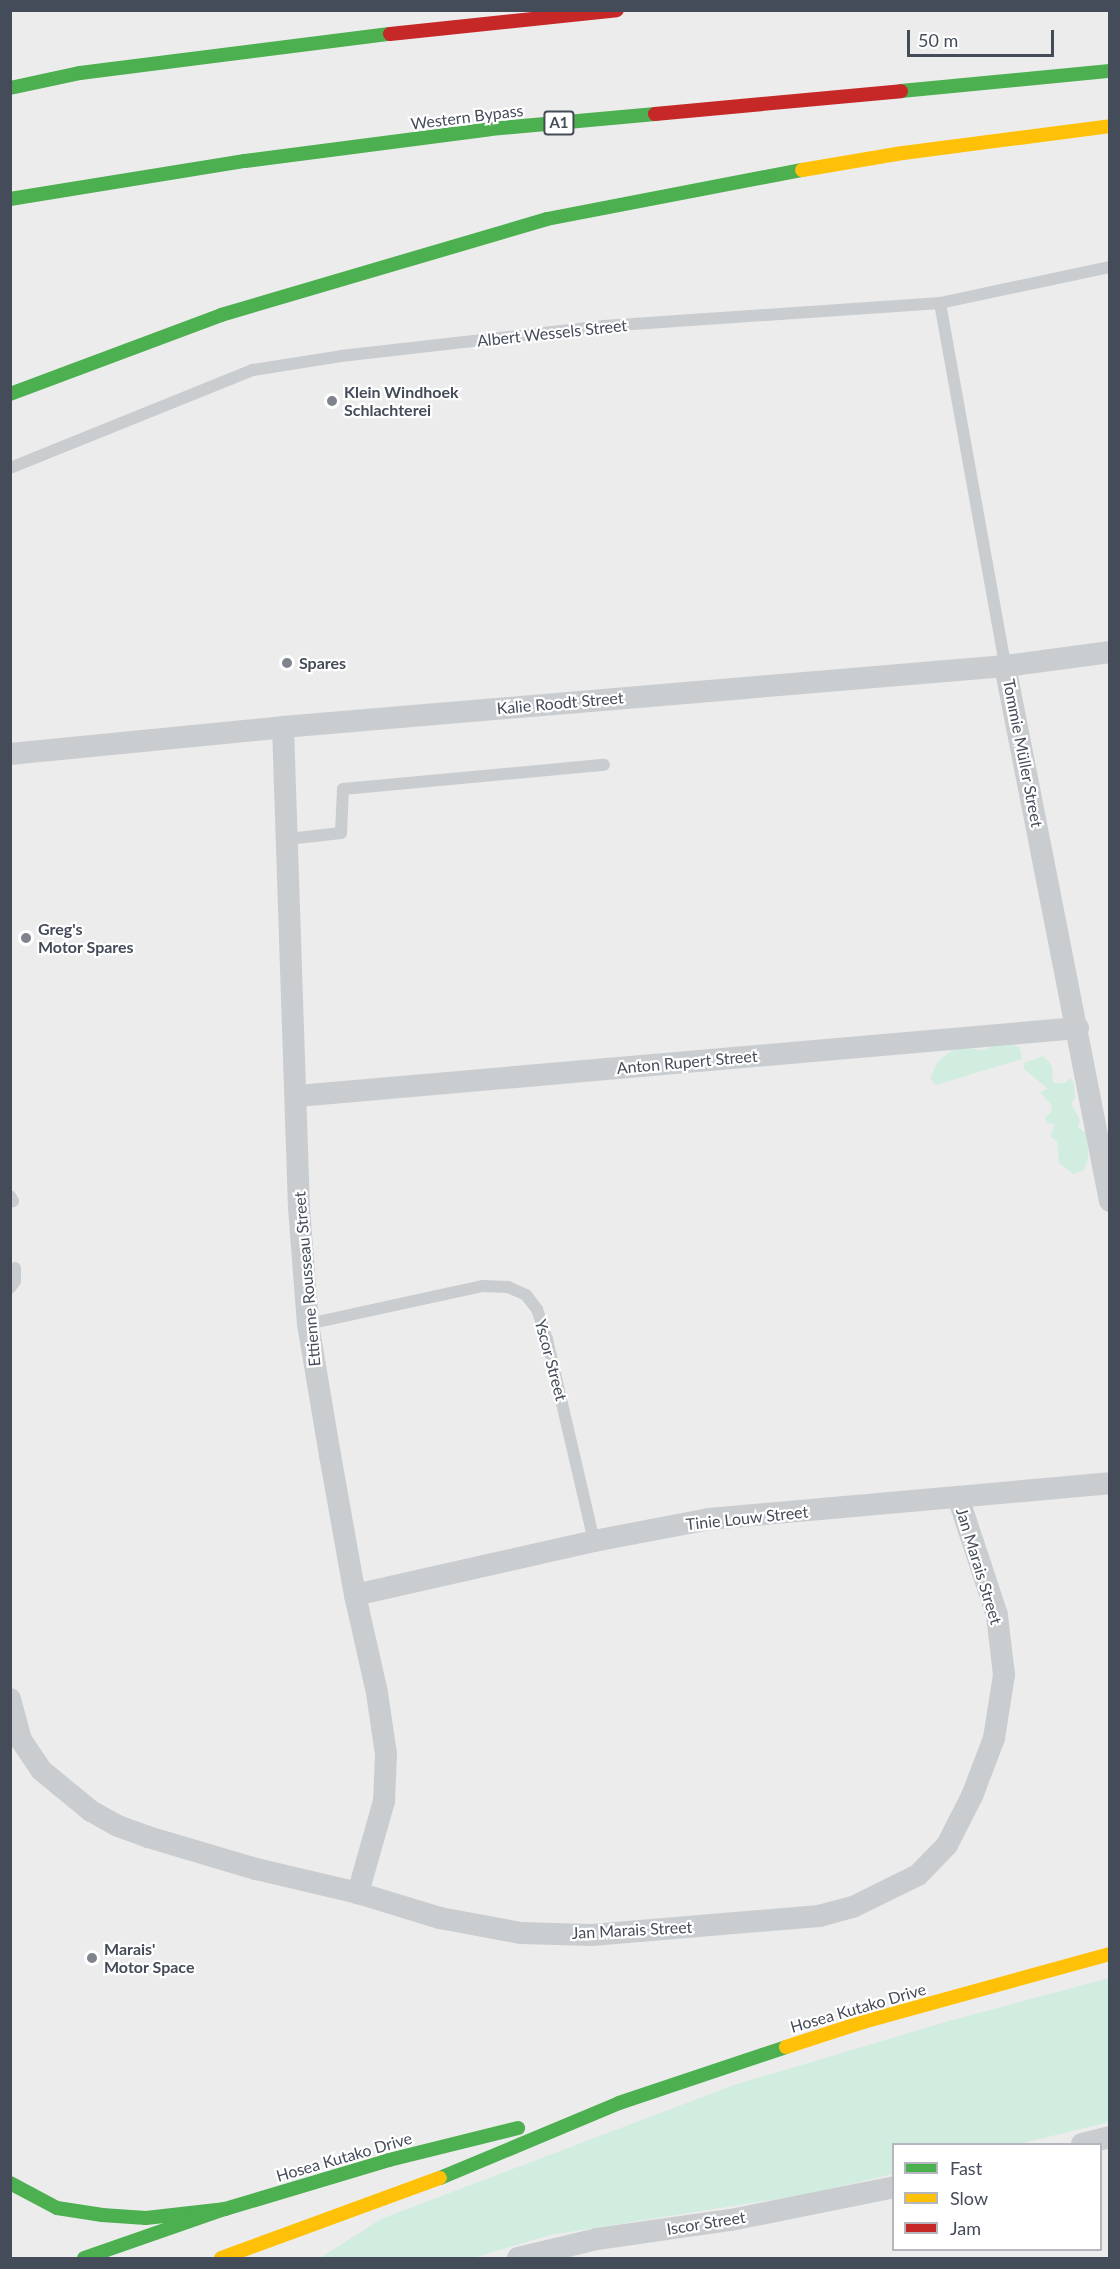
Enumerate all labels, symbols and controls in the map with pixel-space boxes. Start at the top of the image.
scale bar [910,18,1057,56]
text: 50 m [918,29,958,51]
street label: Western Bypass [410,101,524,133]
road number: A1 [542,111,576,135]
street label: Albert Wessels Street [476,316,628,350]
place label: Klein Windhoek Schlachterei [344,382,459,420]
marker: Klein Windhoek Schlachterei [325,394,339,408]
place label: Spares [299,653,346,673]
marker: Spares [280,656,294,670]
street label: Tommie Müller Street [999,677,1047,829]
street label: Kalie Roodt Street [496,688,624,718]
place label: Greg's Motor Spares [38,919,134,957]
marker: Greg's Motor Spares [19,931,33,945]
street label: Anton Rupert Street [616,1046,758,1078]
street label: Ettienne Rousseau Street [290,1191,324,1367]
street label: Yscor Street [531,1317,571,1403]
street label: Tinie Louw Street [685,1502,809,1534]
street label: Jan Marais Street [952,1506,1006,1626]
street label: Jan Marais Street [571,1917,693,1943]
place label: Marais' Motor Space [104,1939,195,1977]
marker: Marais' Motor Space [85,1951,99,1965]
street label: Hosea Kutako Drive [788,1979,928,2037]
street label: Hosea Kutako Drive [274,2128,414,2186]
legend [892,2143,1102,2251]
text: Fast [950,2157,982,2179]
text: Slow [950,2187,988,2209]
street label: Iscor Street [665,2207,747,2239]
text: Jam [950,2217,981,2239]

